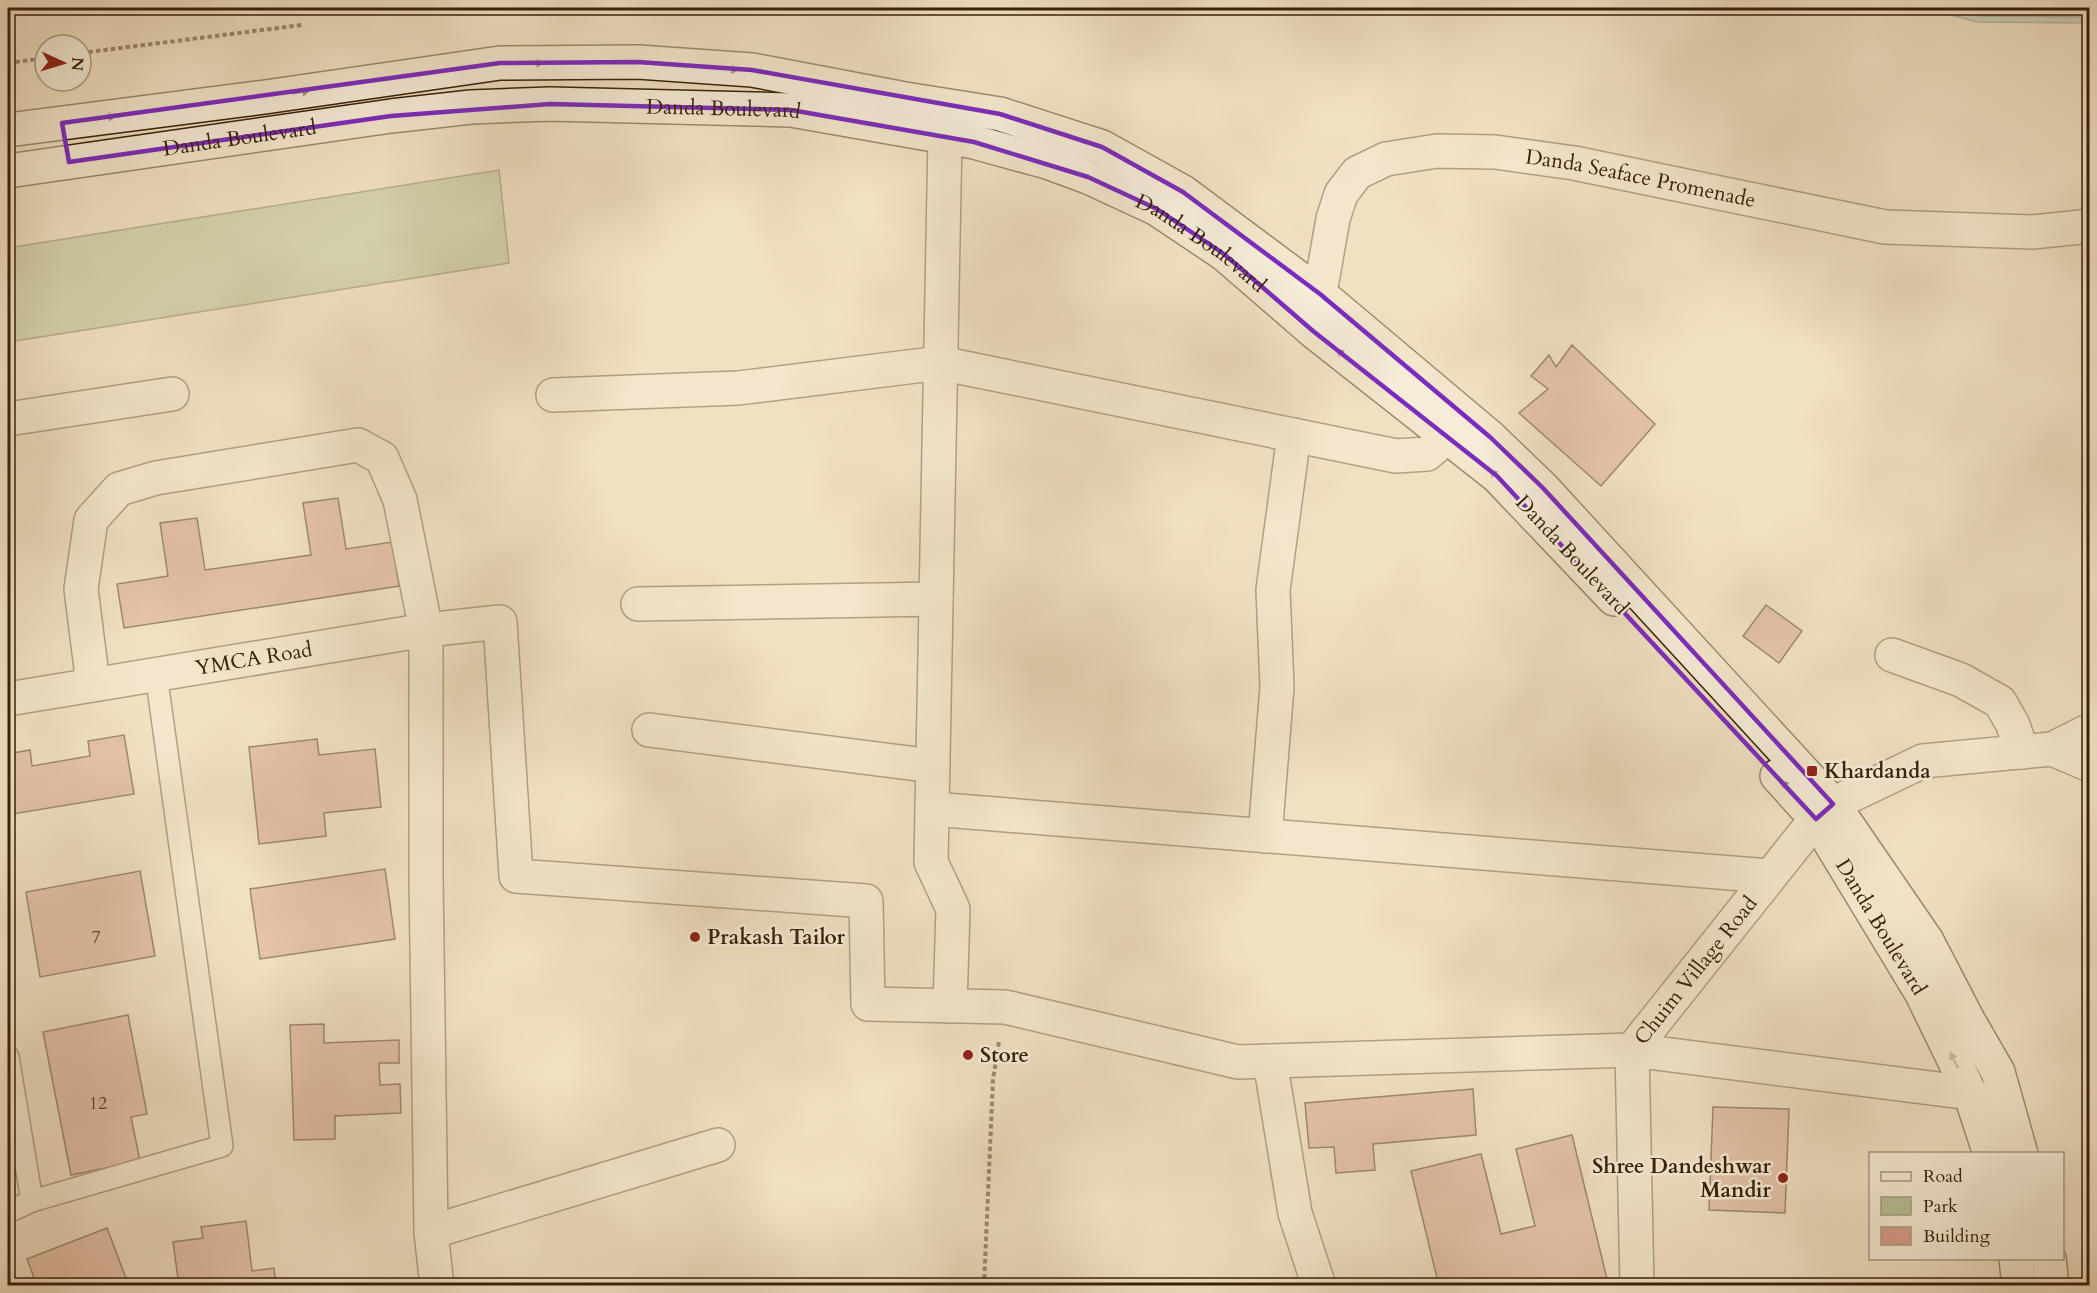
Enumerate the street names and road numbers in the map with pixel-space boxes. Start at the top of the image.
street label: Danda Boulevard [646,92,803,126]
street label: Danda Boulevard [161,112,318,163]
street label: Danda Seaface Promenade [1524,142,1758,215]
street label: Danda Boulevard [1131,187,1273,299]
street label: Danda Boulevard [1509,489,1635,621]
street label: YMCA Road [193,635,314,682]
street label: Danda Boulevard [1829,853,1934,1000]
street label: Chuim Village Road [1627,890,1764,1051]

